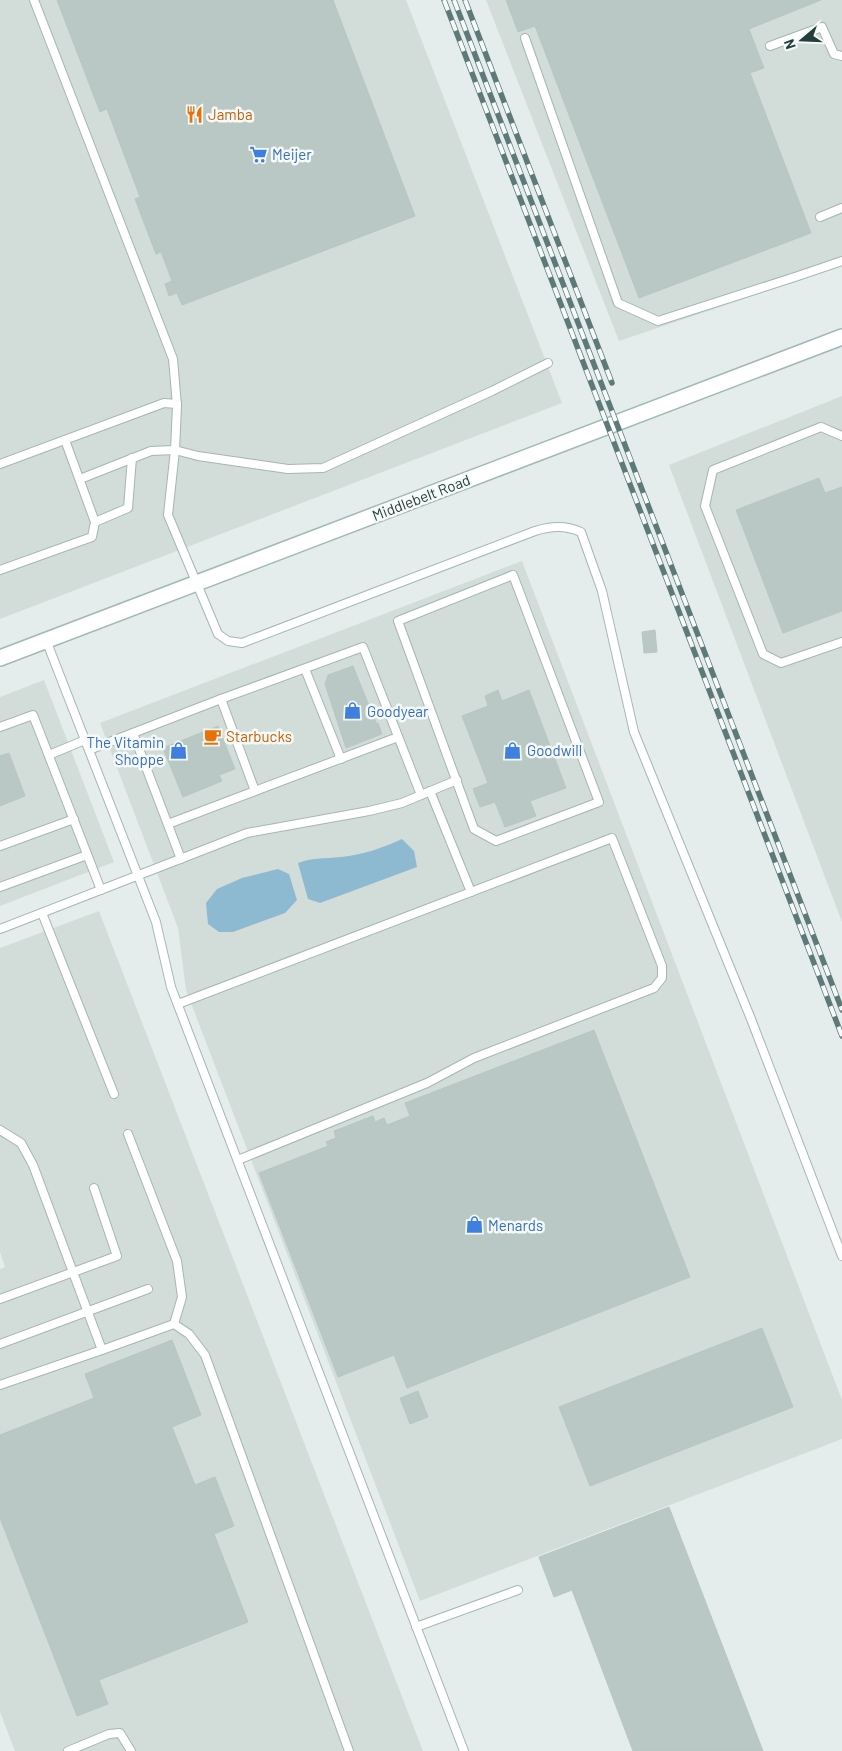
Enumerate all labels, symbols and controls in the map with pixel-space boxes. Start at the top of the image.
north arrow [777,15,827,65]
text: N [780,37,799,52]
restaurant icon: Jamba [184,104,204,124]
place label: Jamba [208,105,253,123]
supermarket icon: Meijer [248,144,268,164]
place label: Meijer [272,145,312,163]
street label: Middlebelt Road [369,470,473,524]
shop icon: Goodyear [343,701,363,721]
place label: Goodyear [367,702,429,720]
cafe icon: Starbucks [202,726,222,746]
place label: Starbucks [226,727,292,745]
place label: The Vitamin Shoppe [86,733,164,768]
shop icon: Goodwill [503,740,523,760]
shop icon: The Vitamin Shoppe [168,741,188,761]
place label: Goodwill [527,741,582,759]
shop icon: Menards [464,1215,484,1235]
place label: Menards [488,1216,543,1234]

